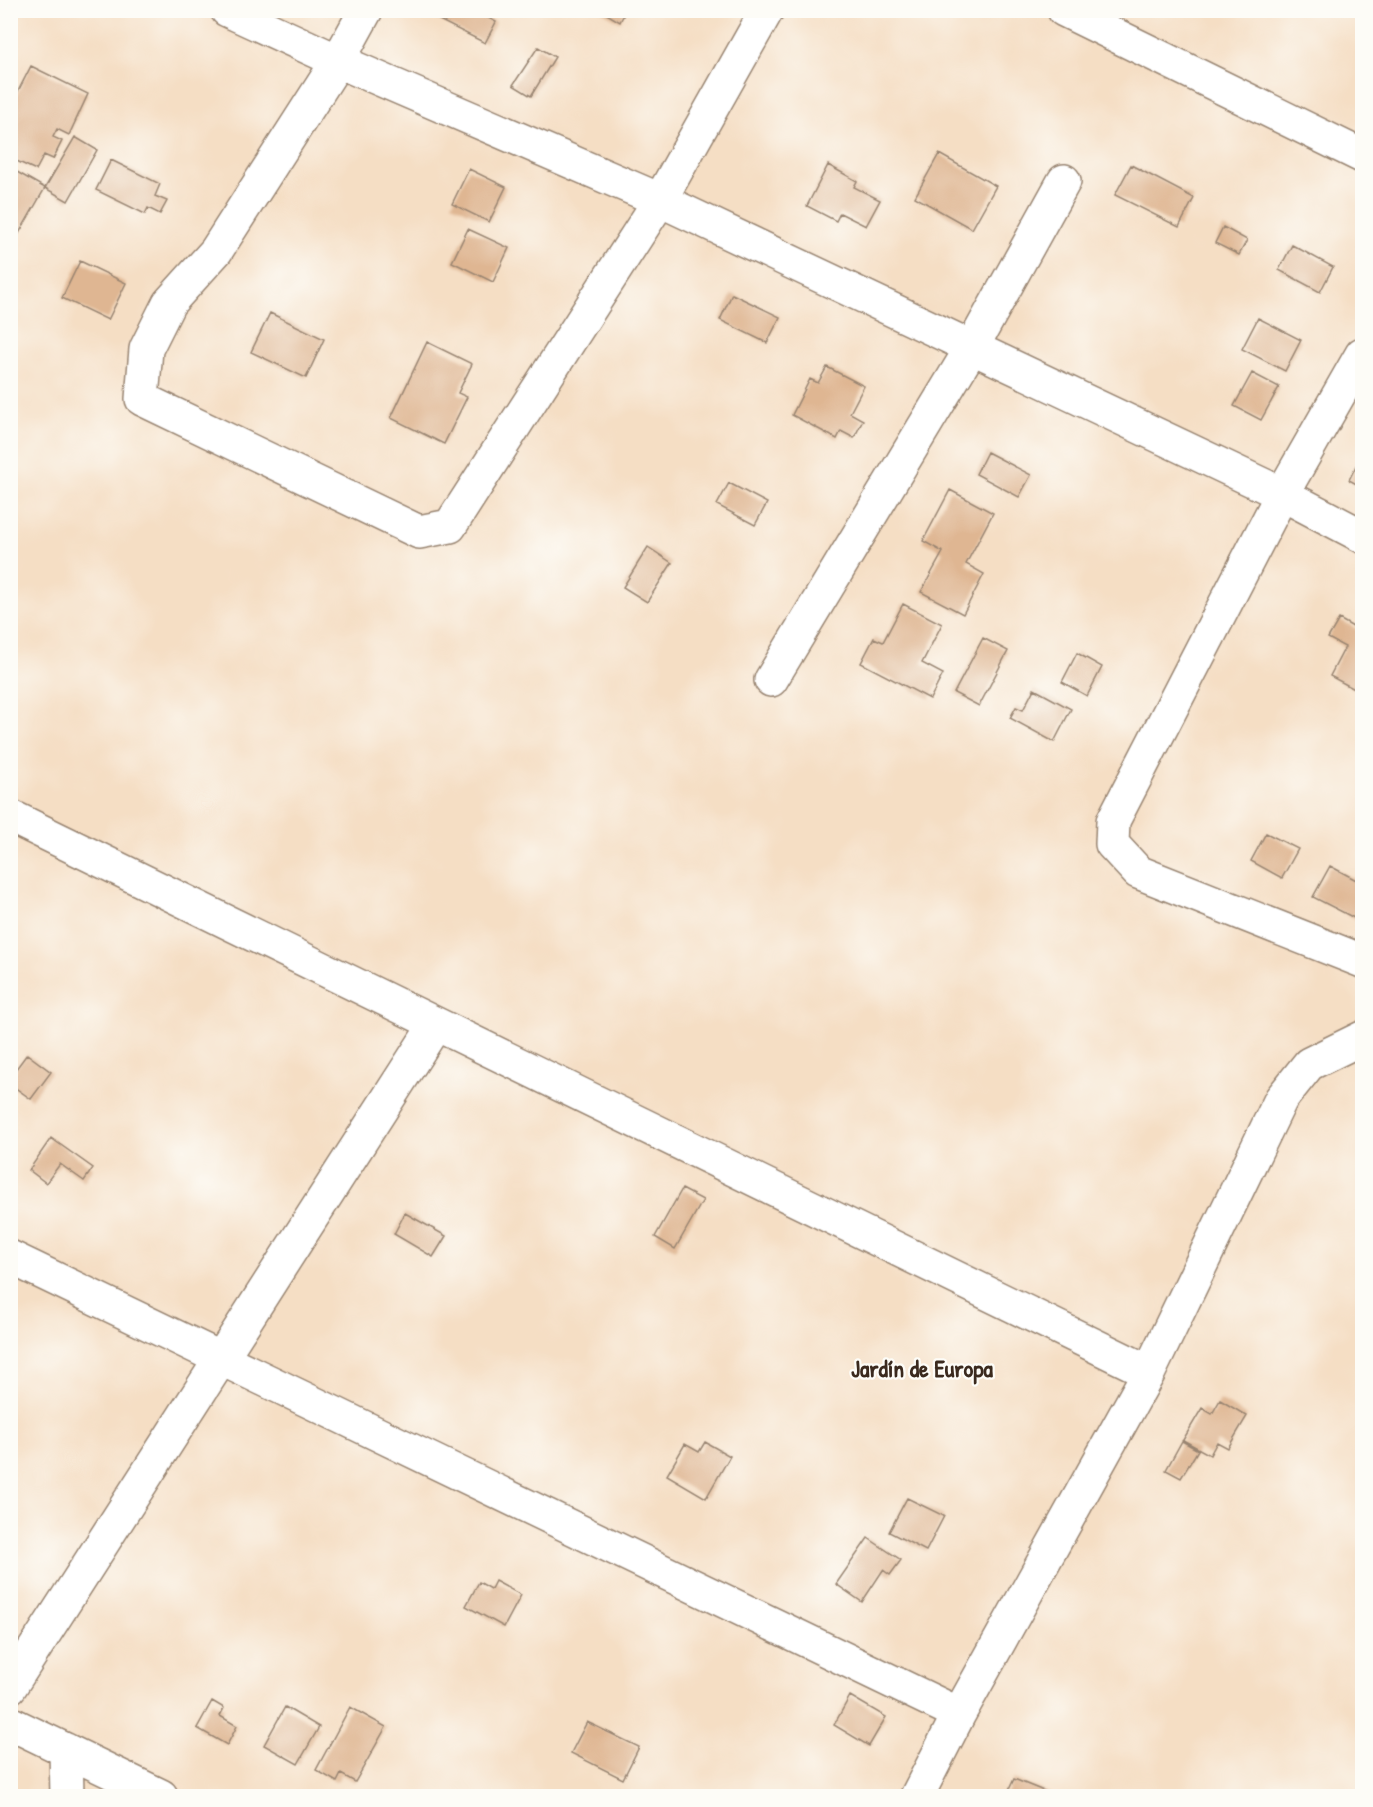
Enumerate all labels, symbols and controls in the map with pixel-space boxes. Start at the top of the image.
district label: Jardín de Europa [851,1352,994,1385]

